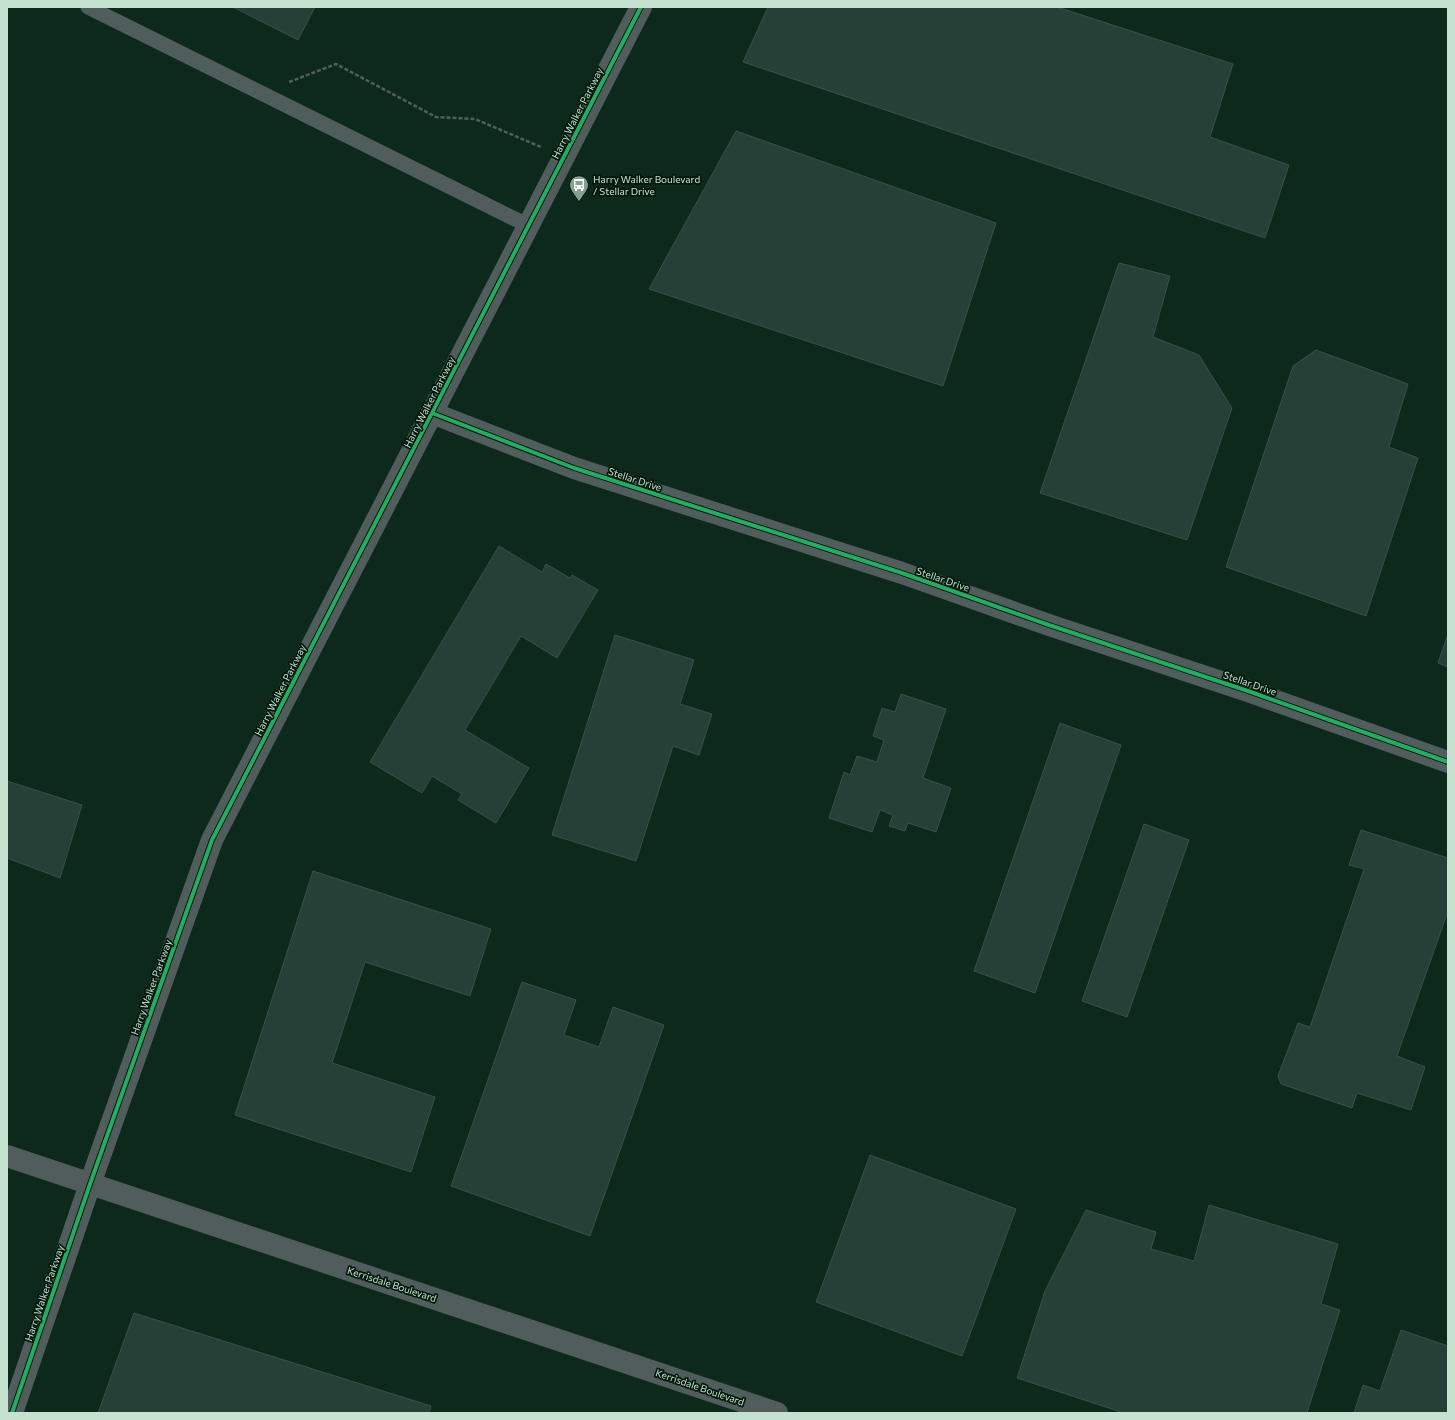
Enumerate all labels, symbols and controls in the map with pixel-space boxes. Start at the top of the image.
street label: Harry Walker Parkway [549,65,605,161]
place label: Harry Walker Boulevard / Stellar Drive [593,173,700,197]
bus stop icon: Harry Walker Boulevard / Stellar Drive [568,174,590,202]
street label: Harry Walker Parkway [401,354,457,450]
street label: Stellar Drive [607,465,663,493]
street label: Stellar Drive [915,564,971,594]
street label: Harry Walker Parkway [252,642,308,738]
street label: Stellar Drive [1222,668,1278,698]
street label: Harry Walker Parkway [128,938,174,1036]
street label: Harry Walker Parkway [22,1243,66,1343]
street label: Kerrisdale Boulevard [346,1264,438,1304]
street label: Kerrisdale Boulevard [654,1366,746,1408]

